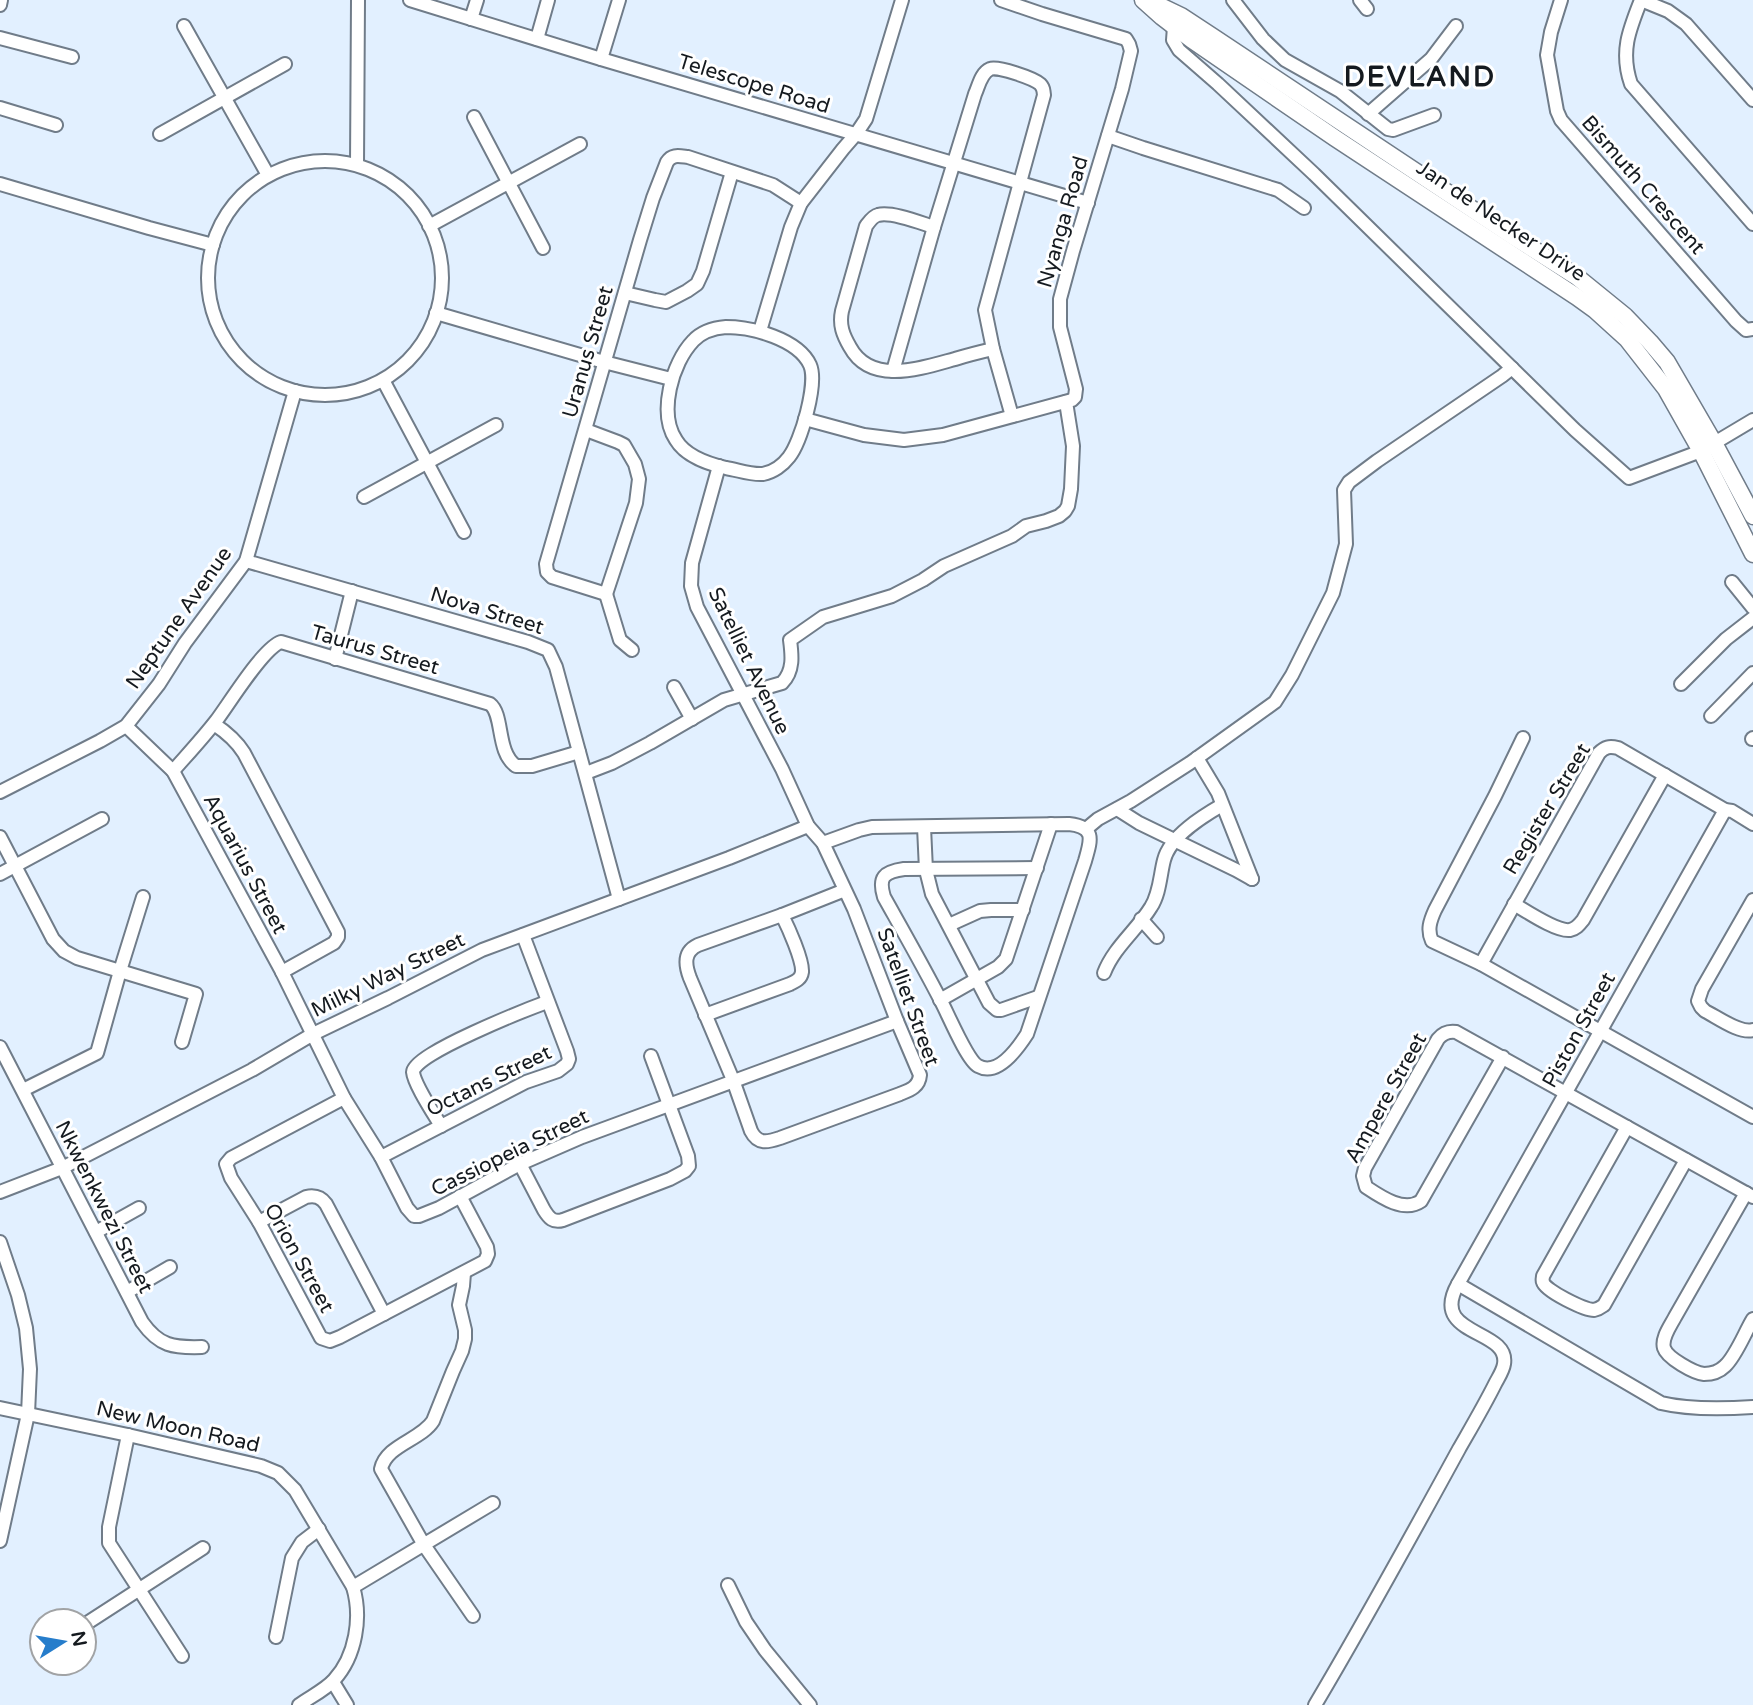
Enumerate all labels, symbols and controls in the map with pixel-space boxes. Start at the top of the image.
street label: Telescope Road [675,49,833,119]
district label: DEVLAND [1344,60,1496,94]
street label: Bismuth Crescent [1576,111,1710,259]
street label: Nyanga Road [1032,153,1094,291]
street label: Jan de Necker Drive [1412,155,1590,287]
street label: Uranus Street [557,283,619,421]
street label: Neptune Avenue [121,542,237,694]
street label: Nova Street [427,582,547,640]
street label: Satelliet Avenue [703,583,795,739]
street label: Taurus Street [308,620,442,680]
street label: Register Street [1498,739,1596,879]
street label: Aquarius Street [198,790,292,938]
street label: Satelliet Street [871,924,945,1070]
street label: Milky Way Street [307,927,469,1023]
street label: Piston Street [1537,968,1621,1092]
street label: Ampere Street [1340,1029,1432,1167]
street label: Octans Street [422,1040,556,1122]
street label: Cassiopeia Street [427,1104,593,1202]
street label: Nkwenkwezi Street [50,1117,158,1297]
street label: Orion Street [259,1199,339,1317]
street label: New Moon Road [94,1396,262,1458]
north arrow [28,1607,98,1677]
text: N [66,1629,91,1649]

